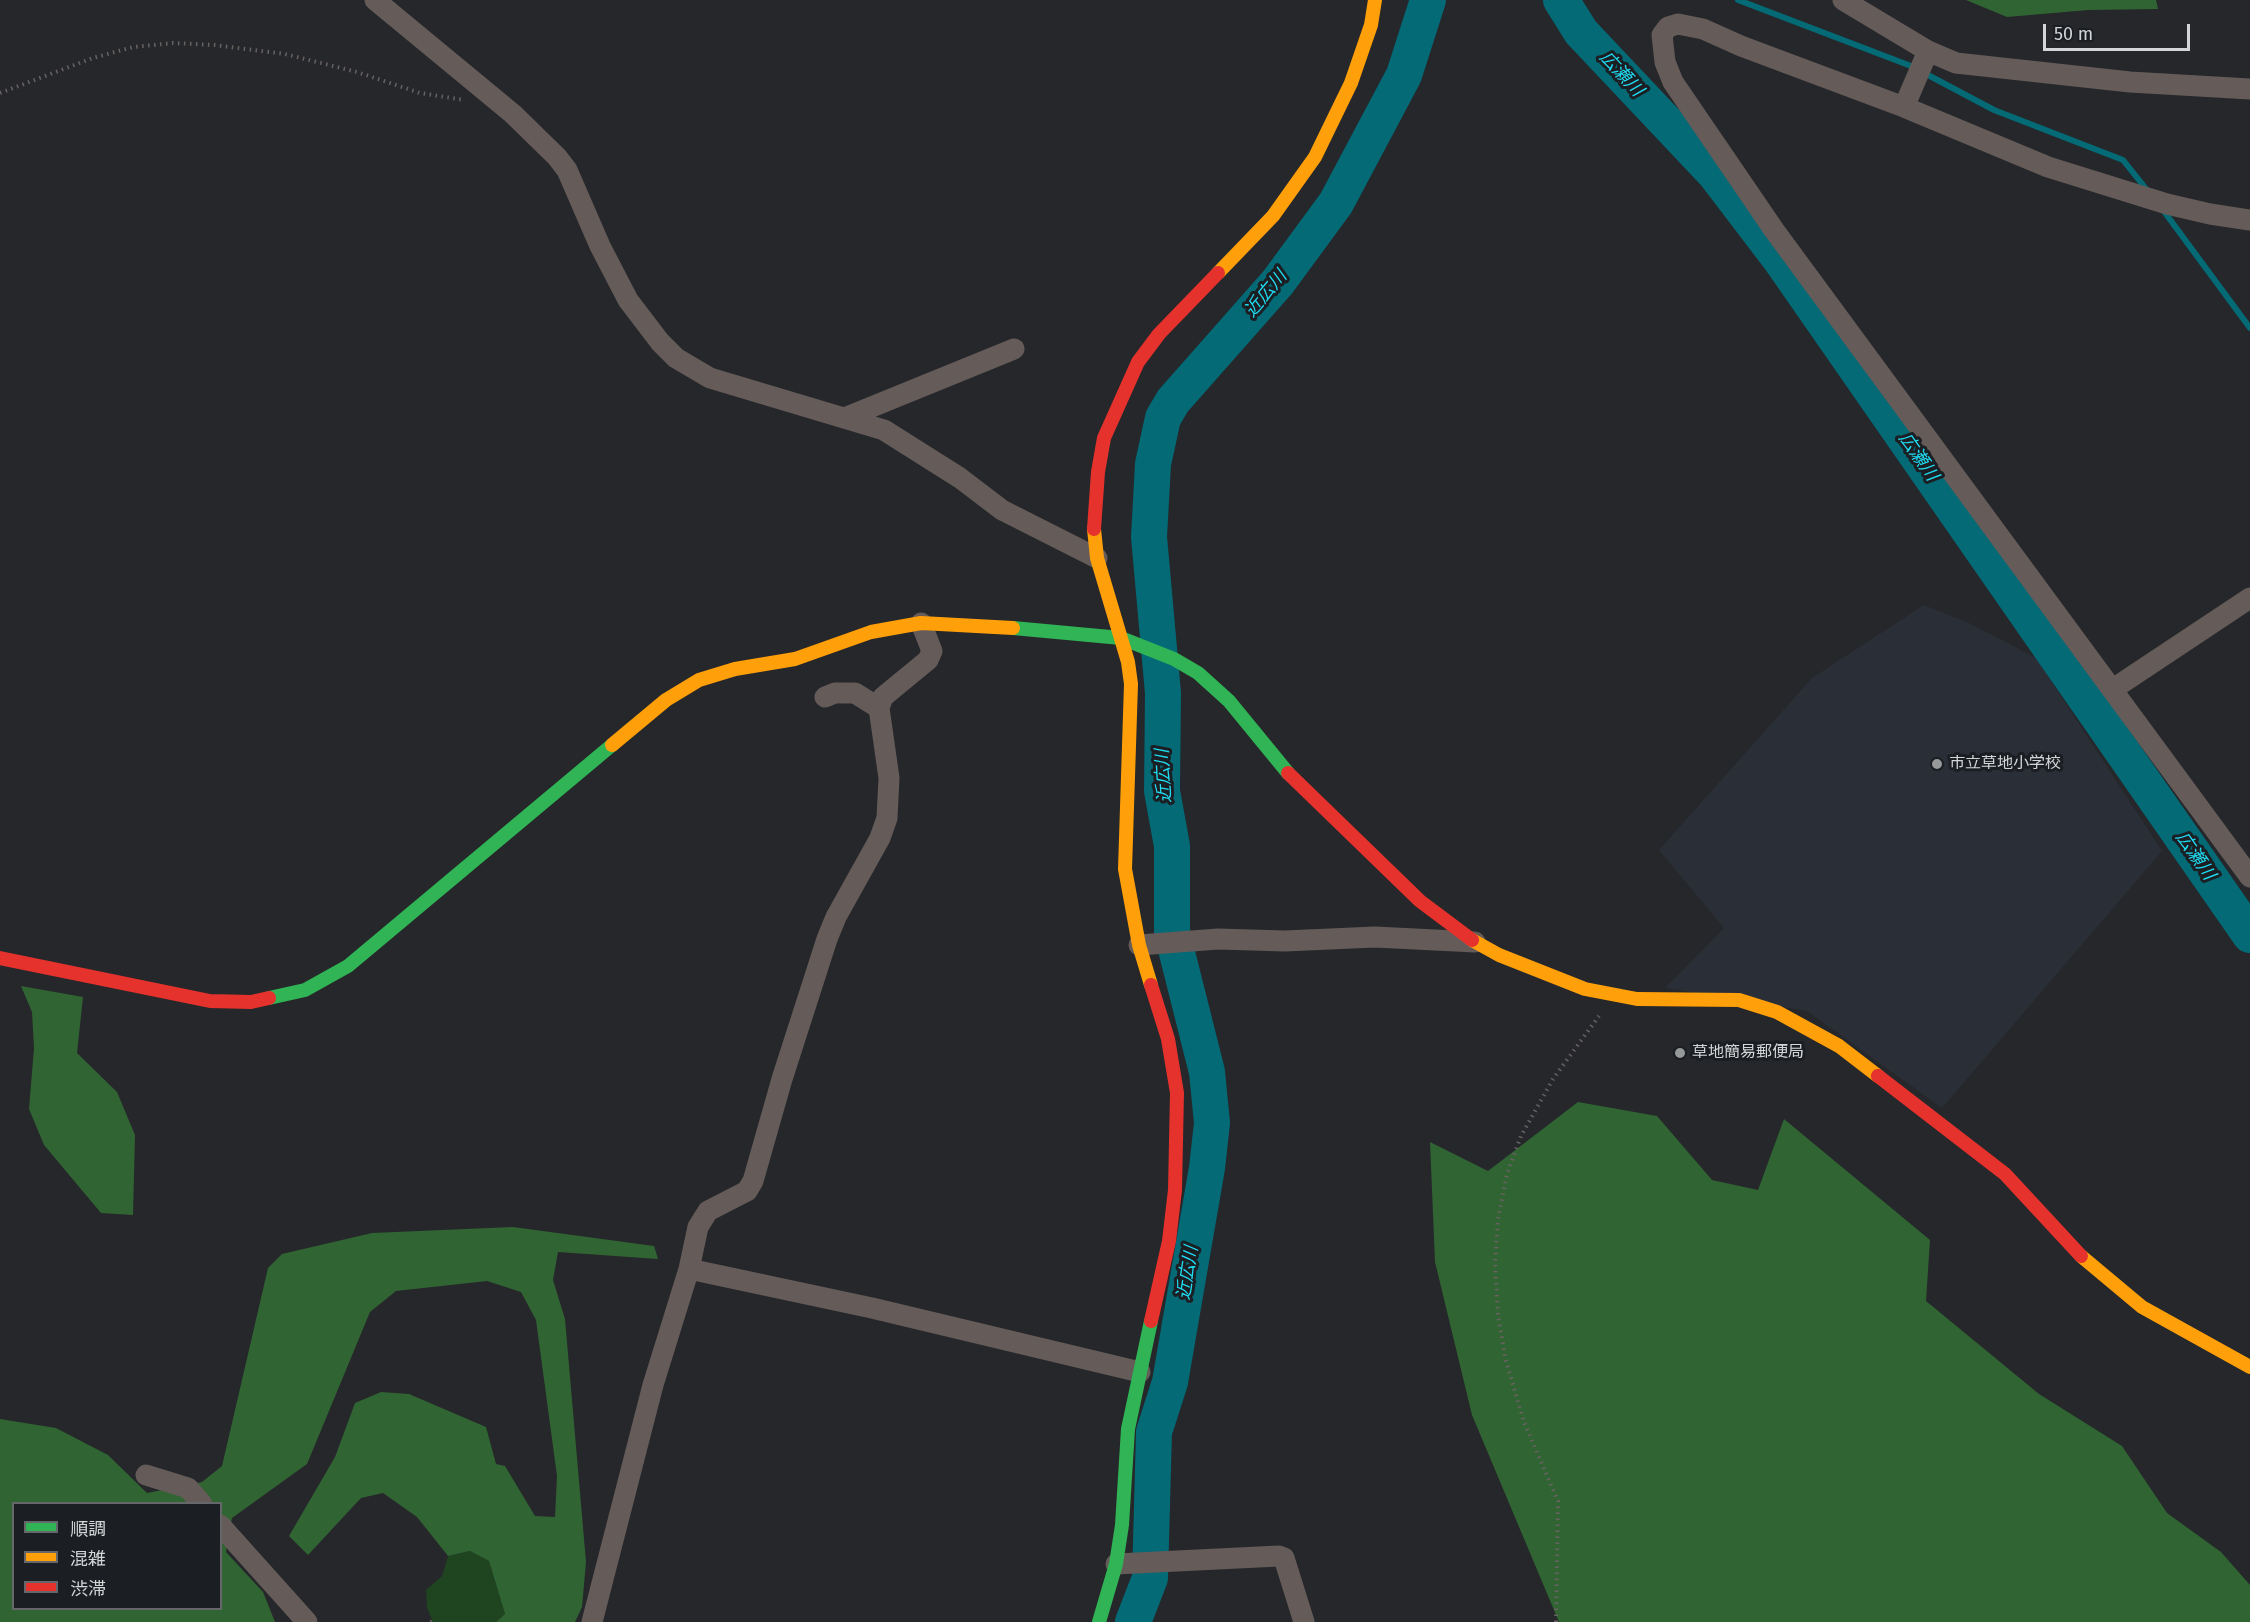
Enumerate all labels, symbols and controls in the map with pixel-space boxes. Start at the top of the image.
scale bar [2046,12,2193,50]
text: 50 m [2054,23,2093,45]
water label: 広瀬川 [1595,47,1647,101]
water label: 近広川 [1240,266,1292,322]
water label: 広瀬川 [1894,429,1942,485]
water label: 近広川 [1152,748,1176,804]
place label: 市立草地小学校 [1949,754,2061,774]
marker: 市立草地小学校 [1930,757,1944,771]
water label: 広瀬川 [2171,828,2219,884]
place label: 草地簡易郵便局 [1692,1043,1804,1063]
marker: 草地簡易郵便局 [1673,1046,1687,1060]
water label: 近広川 [1173,1245,1203,1301]
legend [12,1502,222,1610]
text: 順調 [70,1518,106,1540]
text: 混雑 [70,1548,106,1570]
text: 渋滞 [70,1578,106,1600]

